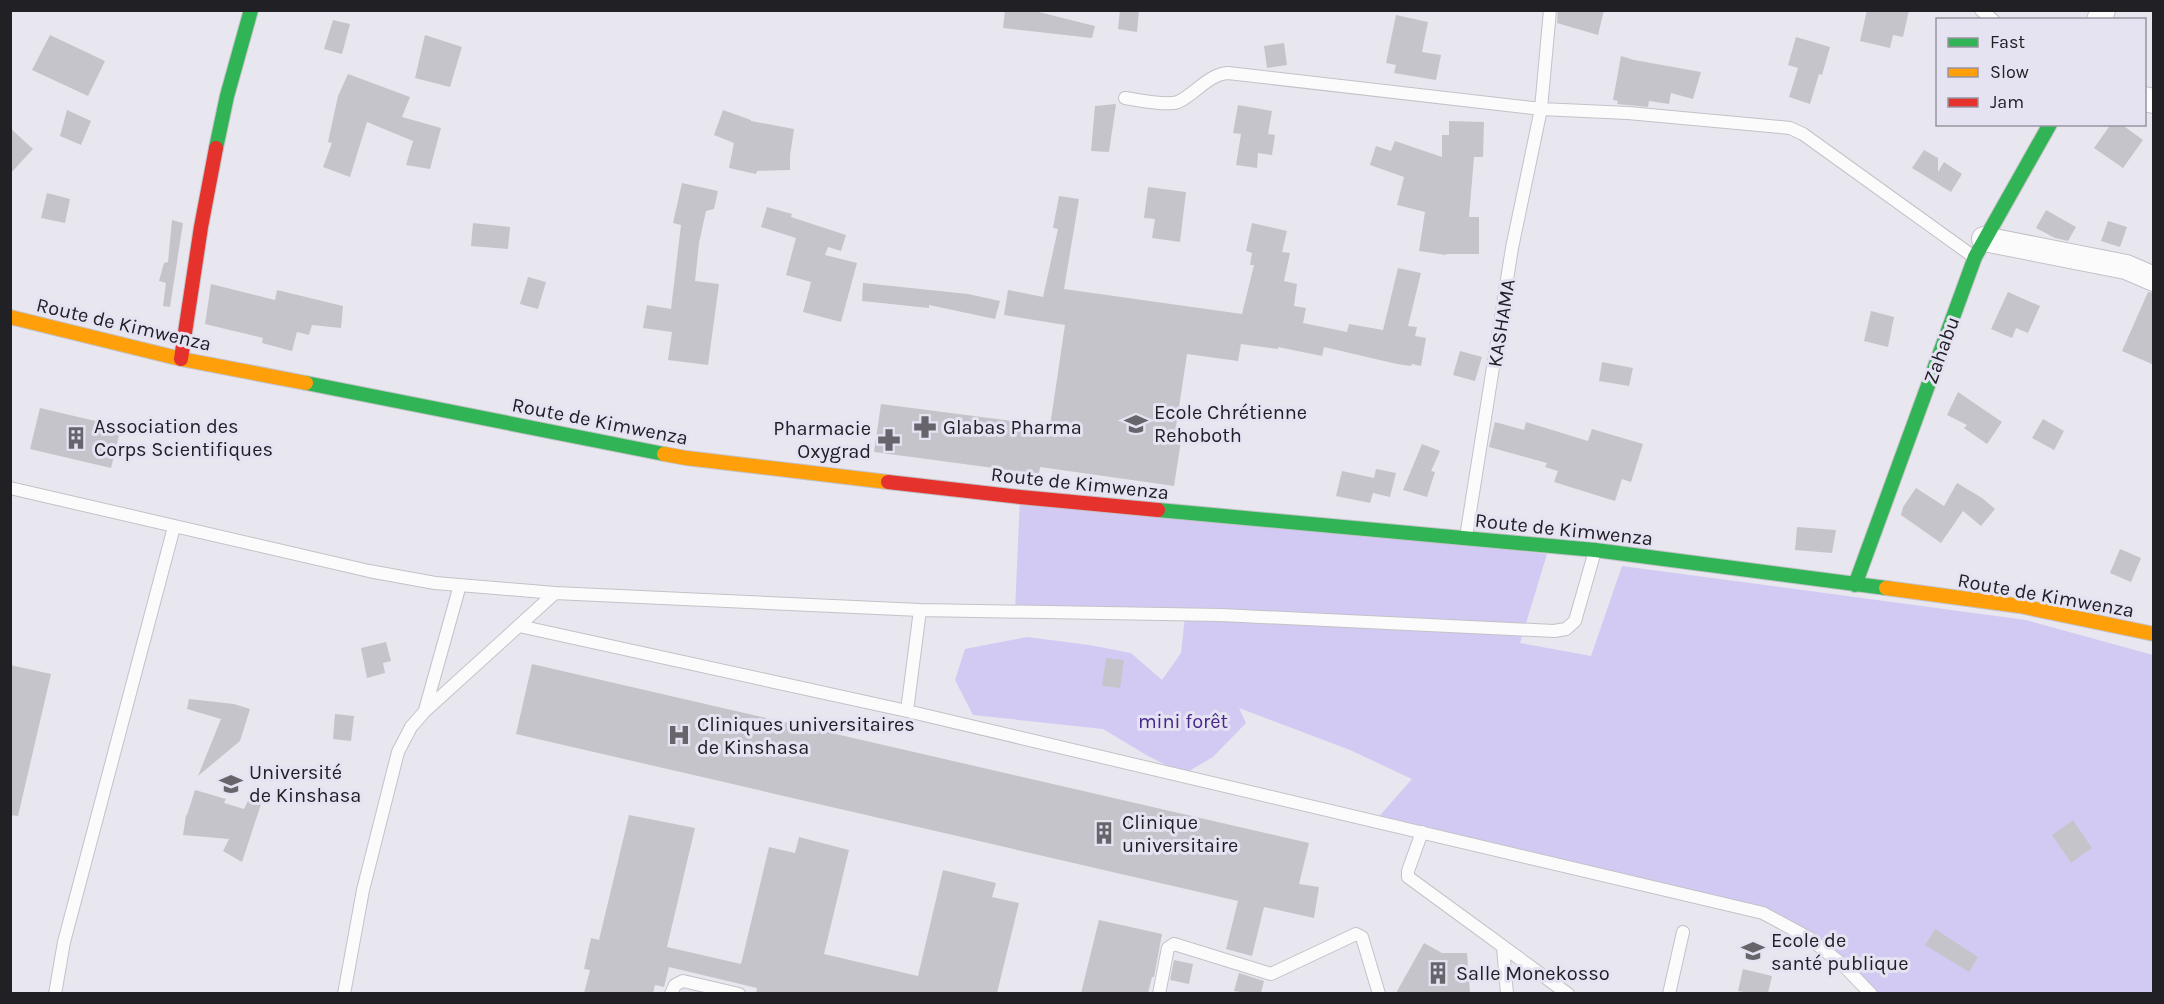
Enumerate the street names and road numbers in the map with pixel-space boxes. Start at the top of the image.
street label: KASHAMA [1483,277,1520,369]
street label: Route de Kimwenza [34,293,214,356]
street label: Zahabu [1919,313,1964,387]
street label: Route de Kimwenza [510,393,690,450]
street label: Route de Kimwenza [990,463,1170,504]
street label: Route de Kimwenza [1474,509,1654,550]
street label: Route de Kimwenza [1956,569,2136,622]

